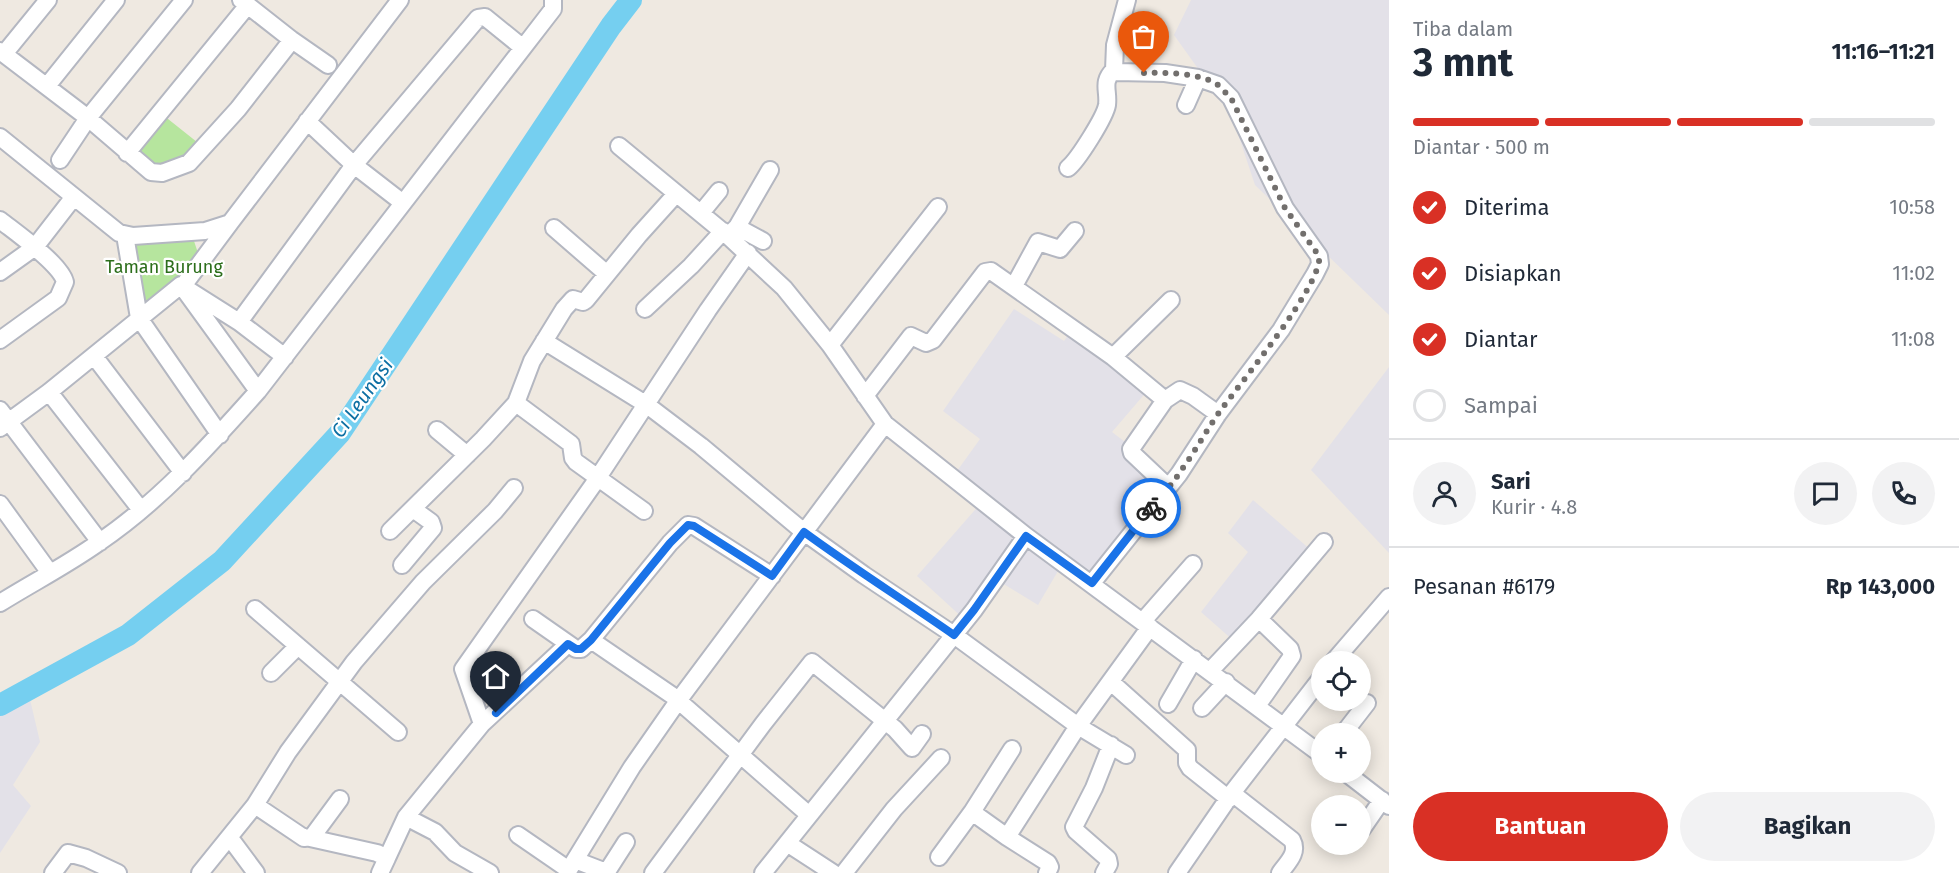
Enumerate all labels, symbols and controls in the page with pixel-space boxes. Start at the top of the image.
pin [1118,11,1169,73]
text: Tiba dalam [1413,17,1513,41]
icon: bag [1127,20,1160,53]
text: 11:16–11:21 [1832,38,1935,65]
text: 3 mnt [1413,40,1513,86]
text: Diantar · 500 m [1413,135,1550,159]
icon: check [1413,191,1446,224]
text: Diterima [1464,194,1550,221]
text: 10:58 [1889,195,1935,219]
park label: Taman Burung [105,256,223,278]
icon: check [1413,257,1446,290]
text: Disiapkan [1464,260,1562,287]
text: 11:02 [1892,261,1935,285]
icon: check [1413,323,1446,356]
text: Diantar [1464,326,1537,353]
text: 11:08 [1891,327,1935,351]
water label: Ci Leungsi [326,353,398,442]
text: Sampai [1464,392,1538,419]
button: person [1413,462,1476,525]
button: chat [1794,462,1857,525]
button: phone [1872,462,1935,525]
text: Sari [1491,468,1531,495]
courier [1121,478,1181,538]
icon: bike [1135,492,1168,525]
text: Kurir · 4.8 [1491,495,1577,519]
text: Pesanan #6179 [1413,573,1555,600]
text: Rp 143,000 [1826,573,1935,600]
pin [470,651,521,713]
map controls [1311,651,1371,855]
button: locate [1311,651,1371,711]
icon: home [479,660,512,693]
button: + [1311,723,1371,783]
button: Bantuan [1413,792,1668,861]
button: Bagikan [1680,792,1935,861]
button: − [1311,795,1371,855]

